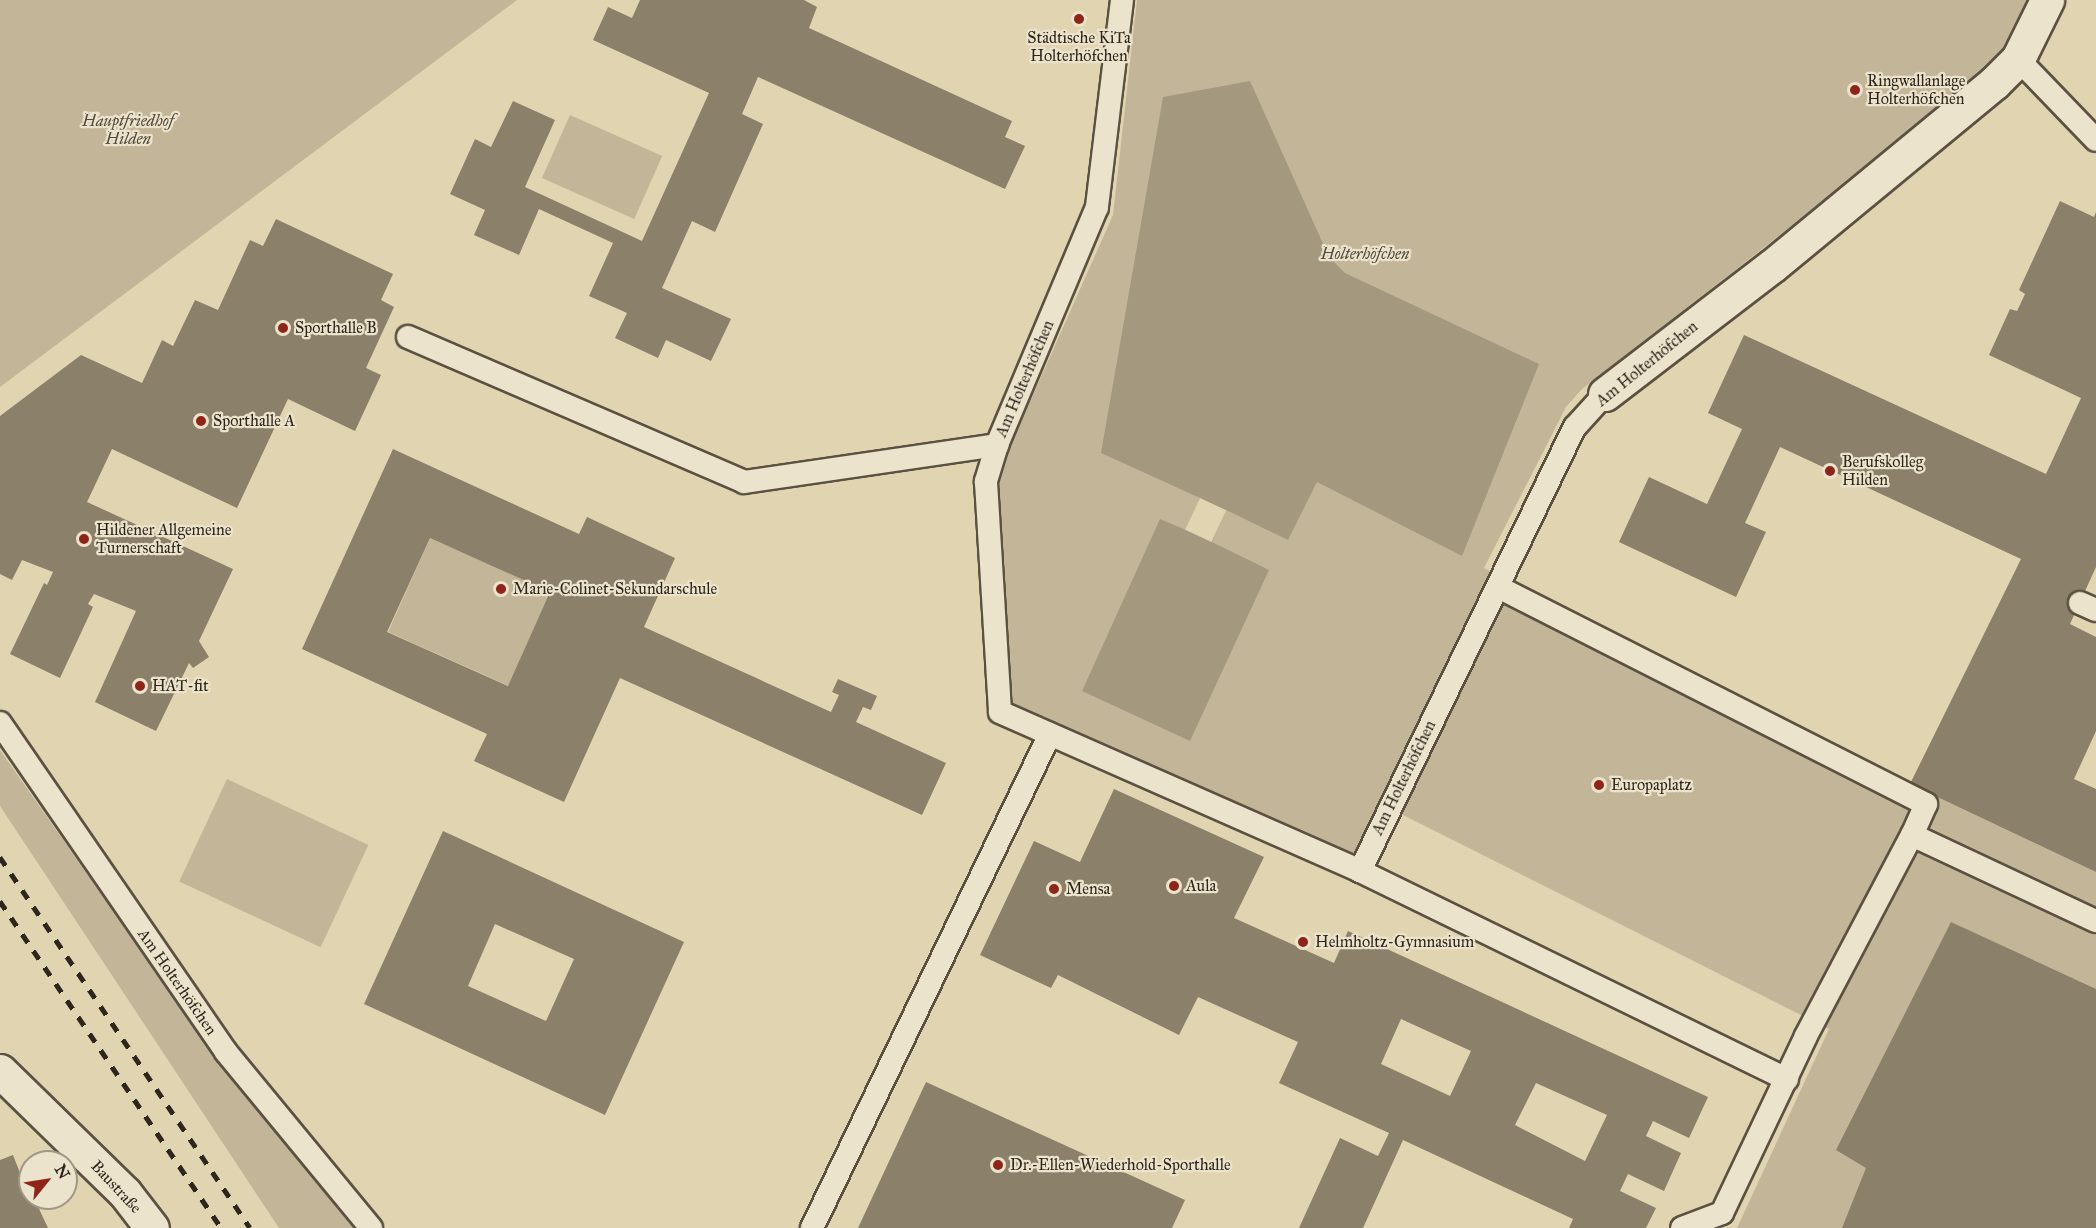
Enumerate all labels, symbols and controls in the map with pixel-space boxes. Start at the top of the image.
marker: Städtische KiTa Holterhöfchen [1072,12,1086,26]
place label: Städtische KiTa Holterhöfchen [1027,28,1131,66]
place label: Ringwallanlage Holterhöfchen [1867,71,1965,109]
marker: Ringwallanlage Holterhöfchen [1848,83,1862,97]
park label: Hauptfriedhof Hilden [82,111,174,149]
park label: Holterhöfchen [1321,244,1409,264]
street label: Am Holterhöfchen [1592,317,1702,411]
place label: Sporthalle B [295,318,377,338]
street label: Am Holterhöfchen [992,318,1058,440]
marker: Sporthalle B [276,321,290,335]
place label: Sporthalle A [213,411,295,431]
marker: Sporthalle A [194,414,208,428]
place label: Berufskolleg Hilden [1842,452,1923,490]
marker: Berufskolleg Hilden [1823,464,1837,478]
place label: Hildener Allgemeine Turnerschaft [96,520,231,558]
marker: Hildener Allgemeine Turnerschaft [77,532,91,546]
place label: Marie-Colinet-Sekundarschule [513,579,717,599]
marker: Marie-Colinet-Sekundarschule [494,582,508,596]
place label: HAT-fit [152,676,209,696]
marker: HAT-fit [133,679,147,693]
street label: Am Holterhöfchen [1368,718,1440,838]
place label: Europaplatz [1611,775,1692,795]
marker: Europaplatz [1592,778,1606,792]
place label: Aula [1186,876,1216,896]
place label: Mensa [1066,879,1110,899]
marker: Aula [1167,879,1181,893]
marker: Mensa [1047,882,1061,896]
street label: Am Holterhöfchen [133,925,221,1039]
place label: Helmholtz-Gymnasium [1315,932,1474,952]
marker: Helmholtz-Gymnasium [1296,935,1310,949]
north arrow [18,1150,78,1210]
place label: Dr.-Ellen-Wiederhold-Sporthalle [1010,1155,1231,1175]
street label: Baustraße [87,1157,145,1217]
marker: Dr.-Ellen-Wiederhold-Sporthalle [991,1158,1005,1172]
text: N [51,1161,74,1182]

